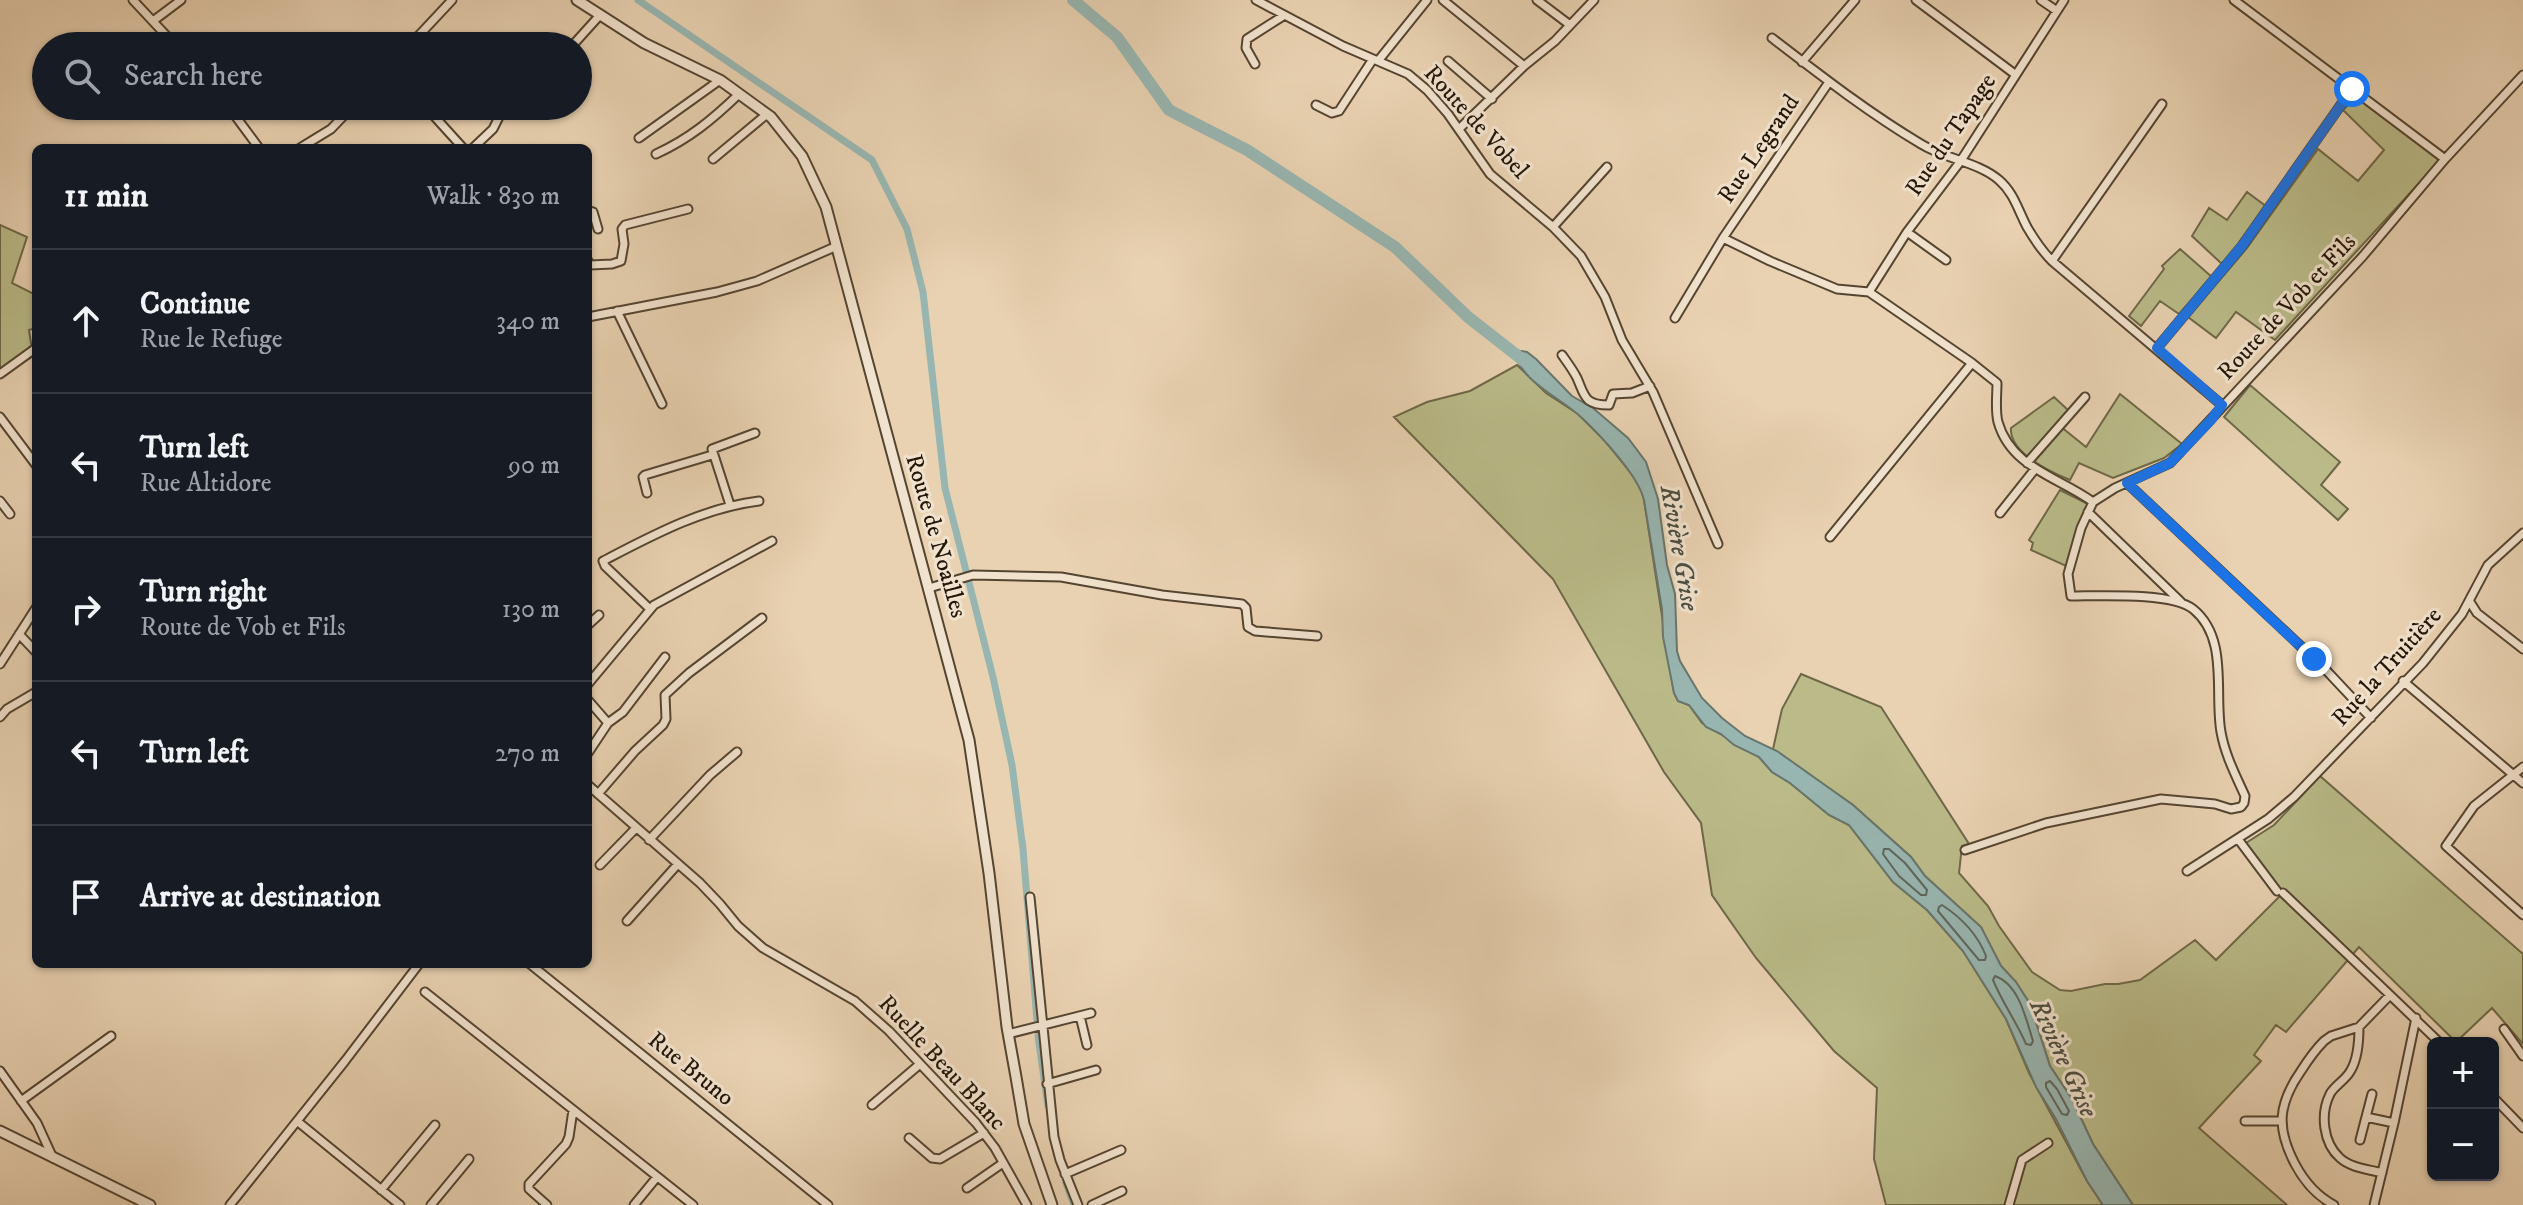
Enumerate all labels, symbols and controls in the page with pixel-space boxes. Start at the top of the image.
search box [32,32,592,120]
icon: search [60,54,104,98]
text: Search here [124,58,263,95]
street label: Route de Vobel [1417,59,1535,186]
street label: Rue du Tapage [1899,68,2003,202]
route start [2334,71,2370,107]
street label: Rue Legrand [1712,89,1806,209]
text: 11 min [64,175,148,217]
text: Walk · 830 m [427,180,560,213]
street label: Route de Vob et Fils [2211,227,2363,387]
text: Continue [140,286,250,323]
icon: ahead [64,299,108,343]
text: 340 m [496,305,560,338]
text: Rue le Refuge [140,323,282,356]
text: Turn left [140,430,249,467]
icon: left [64,443,108,487]
text: 90 m [508,449,560,482]
street label: Route de Noailles [898,451,974,621]
text: Rue Altidore [140,467,271,500]
water label: Rivière Grise [1652,482,1706,615]
text: Turn right [140,574,267,611]
icon: right [64,587,108,631]
text: 130 m [502,593,560,626]
street label: Rue la Truitière [2326,601,2448,733]
text: Route de Vob et Fils [140,611,346,644]
route end [2296,641,2332,677]
icon: left [64,731,108,775]
text: Turn left [140,735,249,772]
text: 270 m [495,737,560,770]
icon: arrive [64,875,108,919]
text: Arrive at destination [140,879,381,916]
street label: Ruelle Beau Blanc [872,989,1012,1137]
water label: Rivière Grise [2021,993,2105,1124]
street label: Rue Bruno [642,1025,740,1113]
map controls [2427,1037,2499,1181]
button: + [2427,1037,2499,1109]
button: − [2427,1109,2499,1181]

